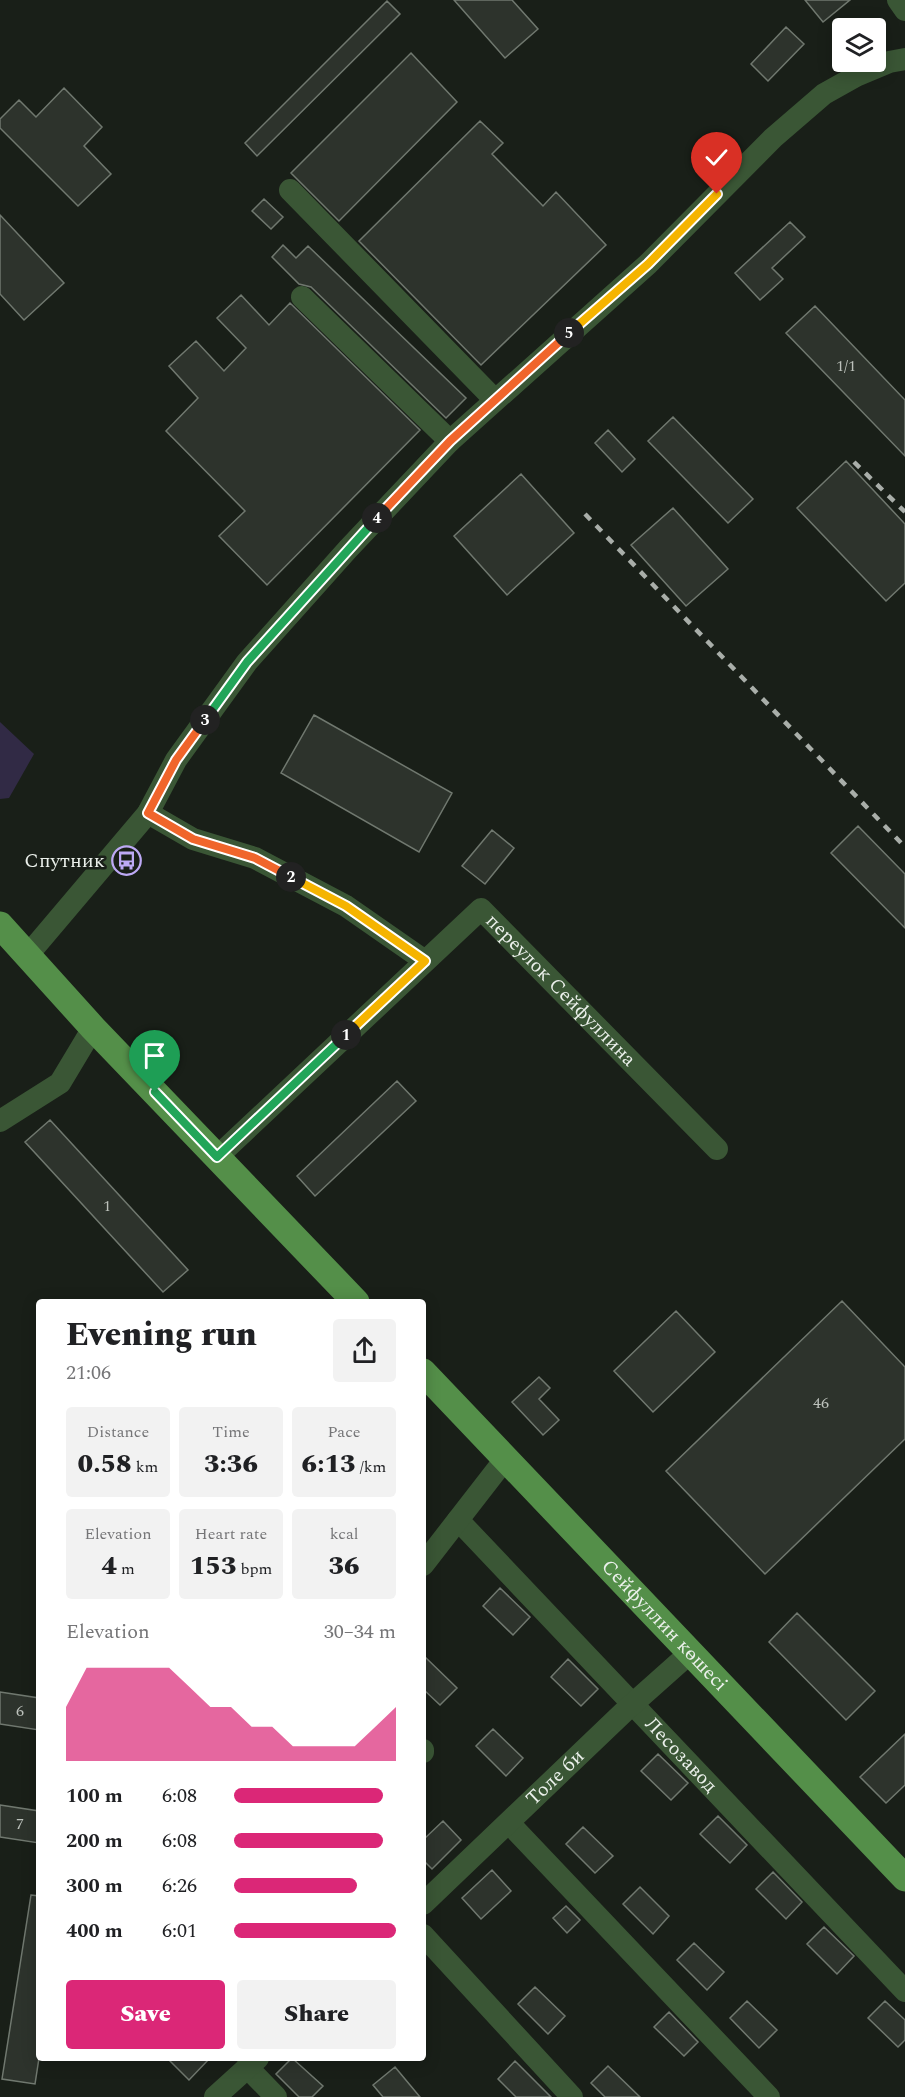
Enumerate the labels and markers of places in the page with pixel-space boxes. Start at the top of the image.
pin [691,132,742,194]
pin: 5 [554,318,584,348]
pin: 4 [362,503,392,533]
pin: 3 [190,705,220,735]
bus stop icon: Спутник [110,845,142,877]
place label: Спутник [24,846,105,876]
pin: 2 [276,862,306,892]
pin: 1 [331,1020,361,1050]
pin [129,1030,180,1092]

